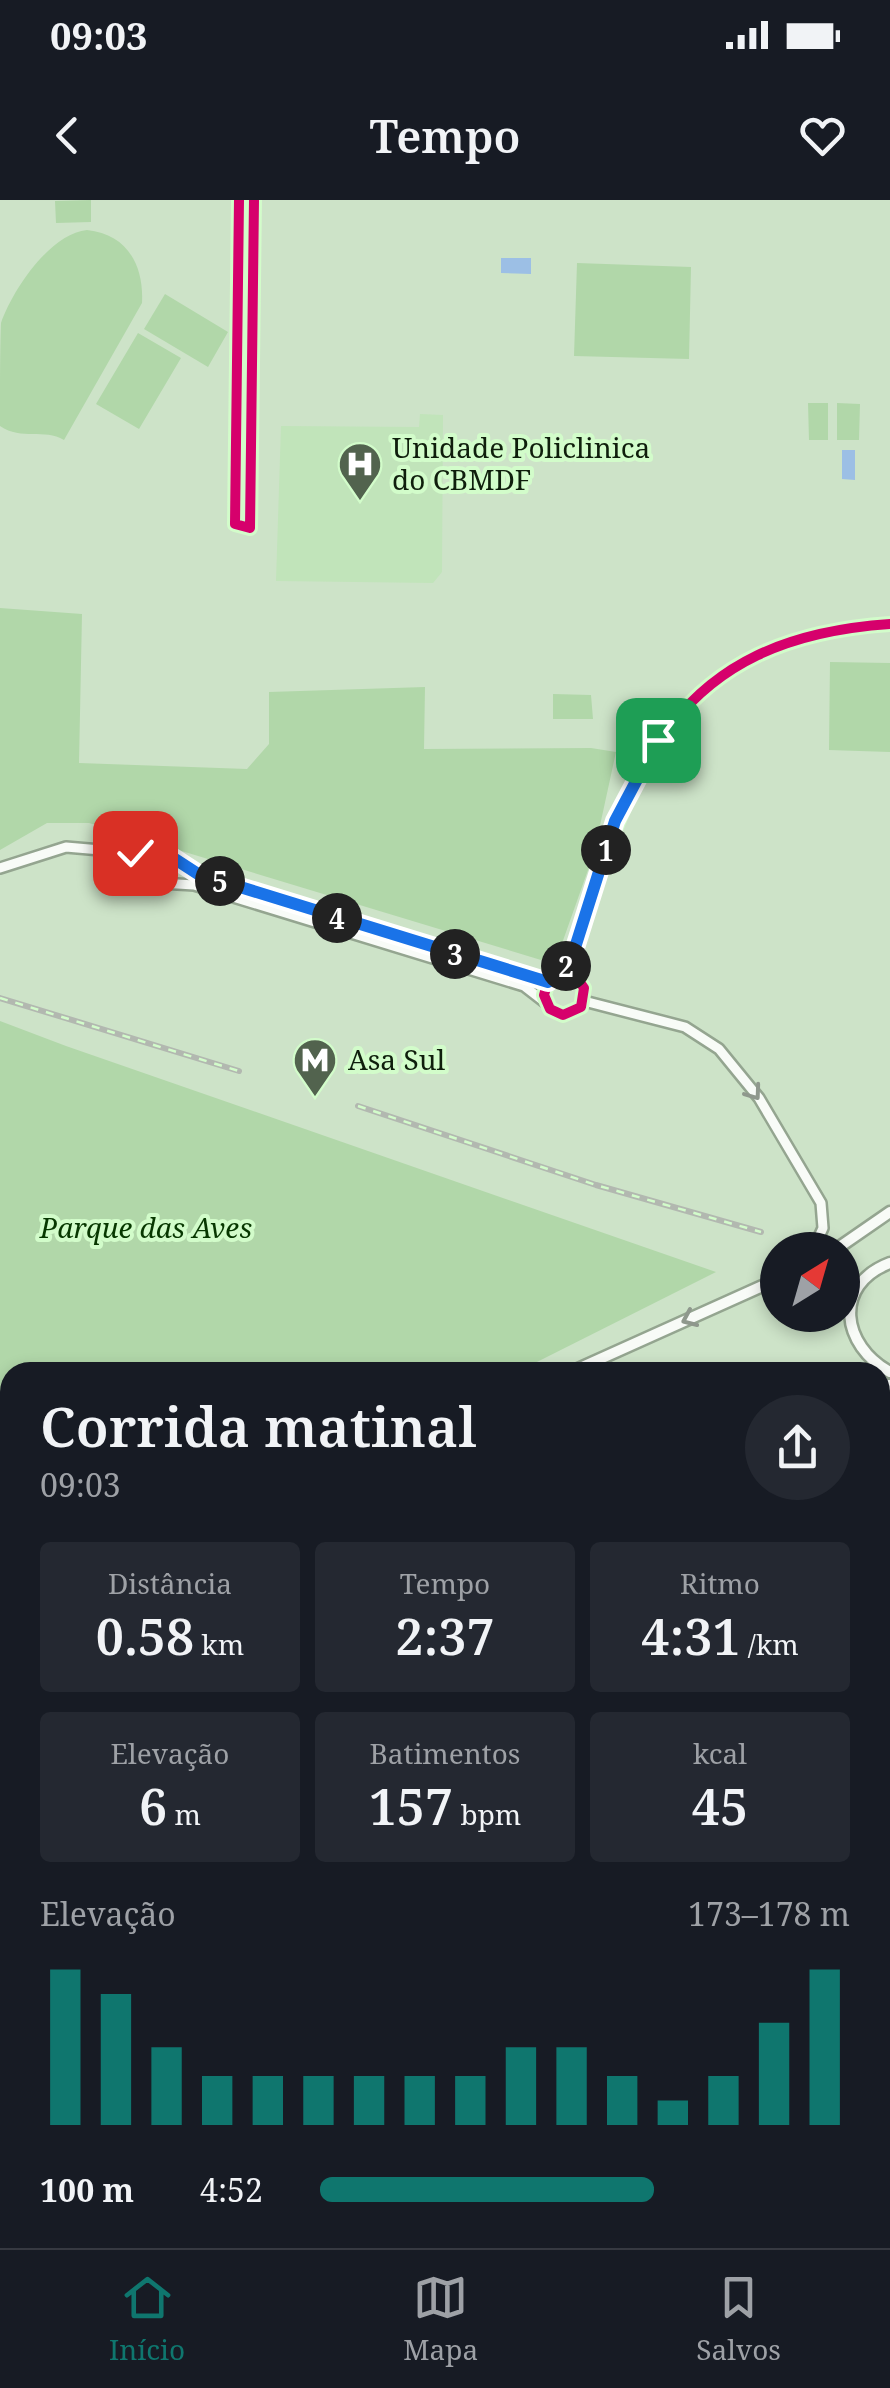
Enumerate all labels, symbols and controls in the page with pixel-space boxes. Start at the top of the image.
text: 09:03 [50,9,147,61]
text: Tempo [369,105,521,166]
icon: back [40,108,95,163]
icon: heart [795,108,850,163]
place label: Unidade Policlinica do CBMDF [392,428,650,498]
hospital icon: Unidade Policlinica do CBMDF [337,441,383,502]
pin [616,698,701,783]
icon: arrive [631,713,686,768]
pin [93,811,178,896]
pin: 1 [581,825,631,875]
icon: check [108,826,163,881]
text: 1 [598,831,614,869]
pin: 5 [195,856,245,906]
text: 5 [212,862,228,900]
pin: 4 [312,893,362,943]
text: 4 [329,899,345,937]
pin: 3 [430,929,480,979]
text: 3 [447,935,463,973]
pin: 2 [541,941,591,991]
text: 2 [558,947,574,985]
metro station icon: Asa Sul [292,1037,338,1098]
place label: Asa Sul [348,1040,445,1078]
one-way arrow [743,1082,760,1100]
park label: Parque das Aves [39,1208,252,1246]
north arrow [760,1232,860,1332]
map controls [760,1232,860,1332]
one-way arrow [681,1307,699,1327]
text: Corrida matinal [40,1388,477,1463]
button: share [745,1395,850,1500]
text: 09:03 [40,1463,121,1506]
text: Distância [108,1564,232,1602]
text: Tempo [400,1564,490,1602]
text: Ritmo [680,1564,760,1602]
text: 0.58 [96,1602,194,1670]
text: 2:37 [395,1602,495,1670]
text: 4:31 [641,1602,741,1670]
text: km [194,1625,244,1663]
text: /km [741,1625,799,1663]
text: Elevação [111,1734,229,1772]
text: Batimentos [369,1734,521,1772]
text: kcal [693,1734,747,1772]
text: 6 [139,1772,167,1840]
text: 157 [369,1772,453,1840]
text: 45 [692,1772,748,1840]
text: m [167,1795,201,1833]
text: bpm [453,1795,521,1833]
text: Elevação [40,1892,176,1935]
text: 173–178 m [688,1892,850,1935]
text: 100 m [40,2168,134,2211]
text: 4:52 [200,2168,263,2211]
tab: Início [109,2270,185,2368]
tab: Mapa [403,2270,478,2368]
tab: Salvos [696,2270,781,2368]

